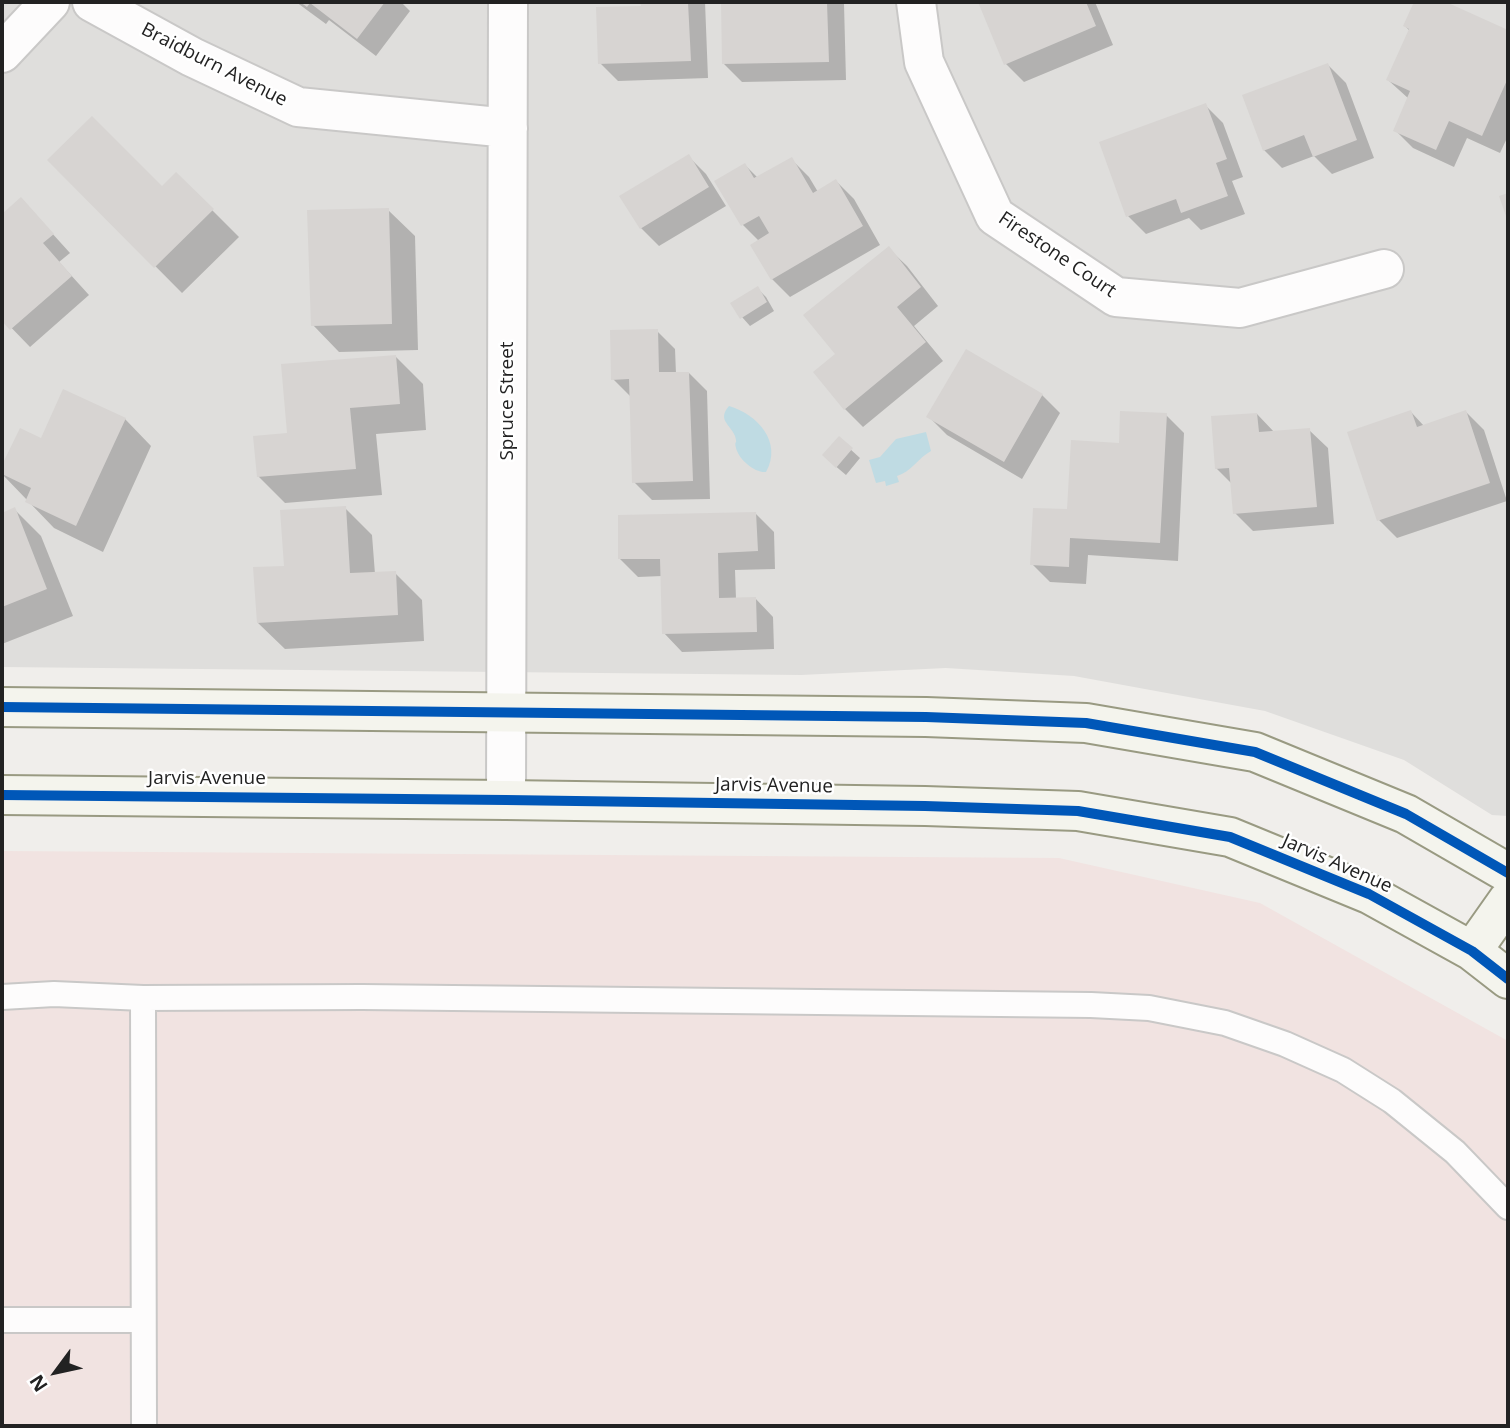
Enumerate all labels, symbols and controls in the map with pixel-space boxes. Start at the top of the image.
street label: Braidburn Avenue [137,18,291,112]
street label: Firestone Court [994,207,1120,303]
street label: Spruce Street [497,341,519,461]
street label: Jarvis Avenue [148,768,266,790]
street label: Jarvis Avenue [715,774,833,798]
street label: Jarvis Avenue [1279,830,1395,898]
north arrow [21,1337,91,1407]
text: N [23,1370,54,1397]

